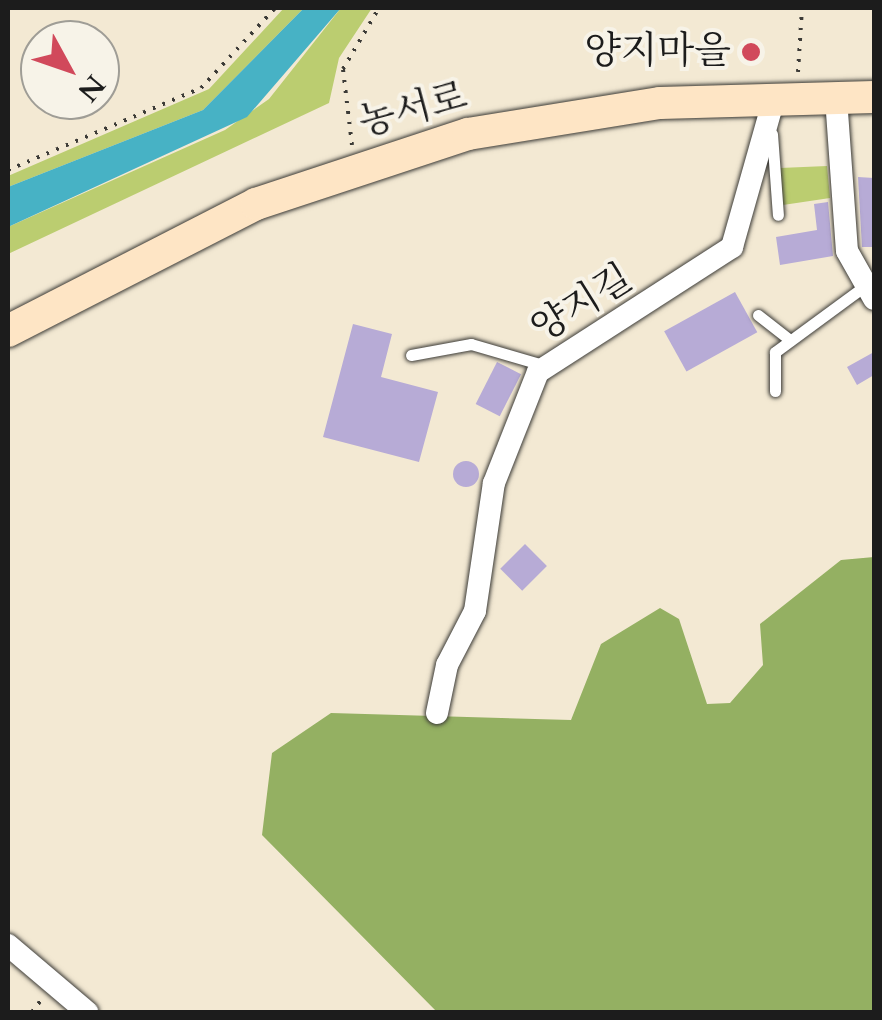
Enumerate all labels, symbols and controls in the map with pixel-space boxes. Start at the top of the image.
north arrow [20,20,120,120]
place label: 양지마을 [584,29,731,75]
marker: 양지마을 [740,41,762,63]
text: N [69,66,114,110]
street label: 농서로 [354,74,472,146]
street label: 양지길 [523,255,641,353]

